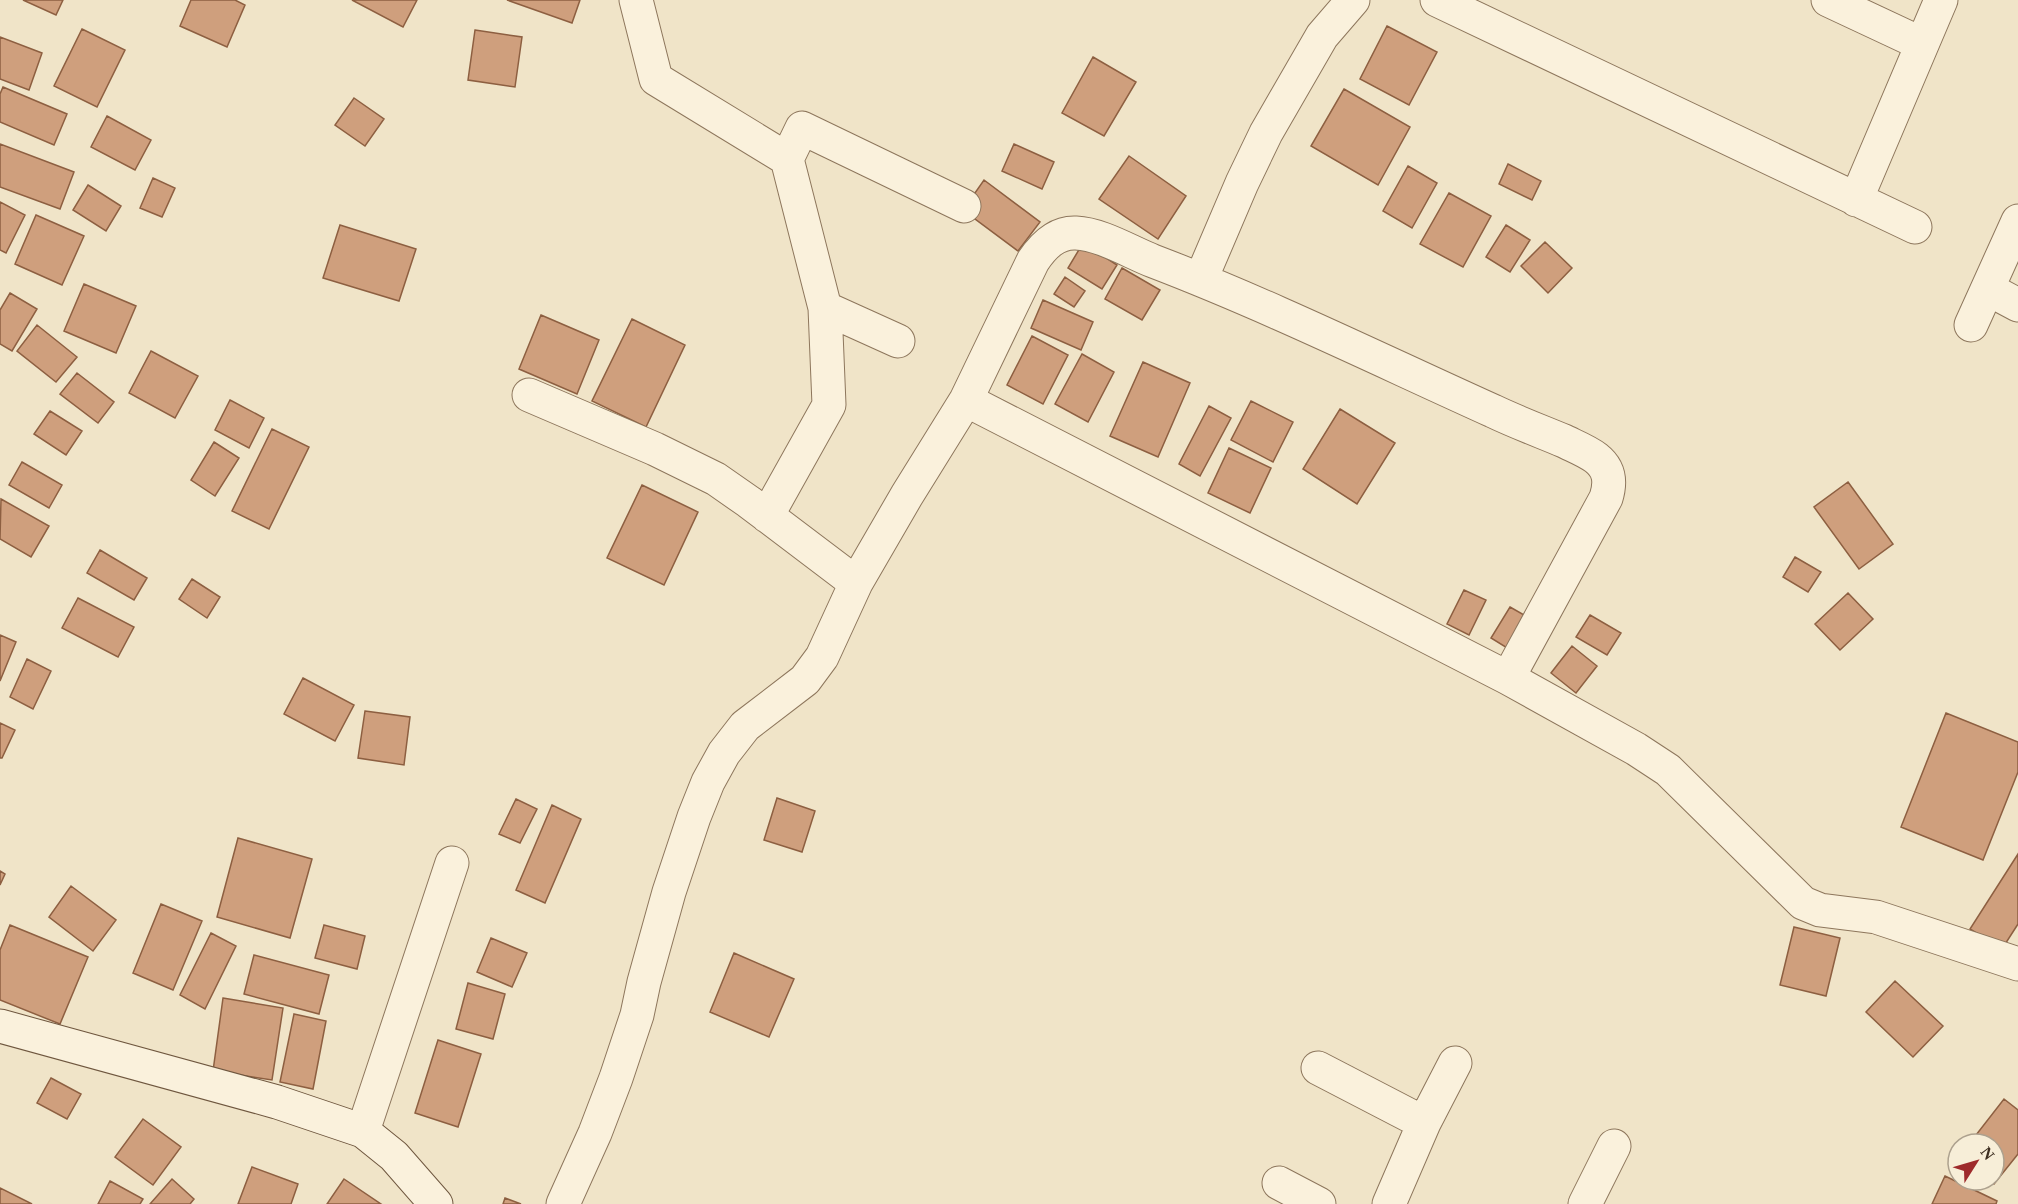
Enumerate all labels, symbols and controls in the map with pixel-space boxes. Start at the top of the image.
north arrow [1946,1132,2006,1192]
text: N [1977,1144,1998,1163]

